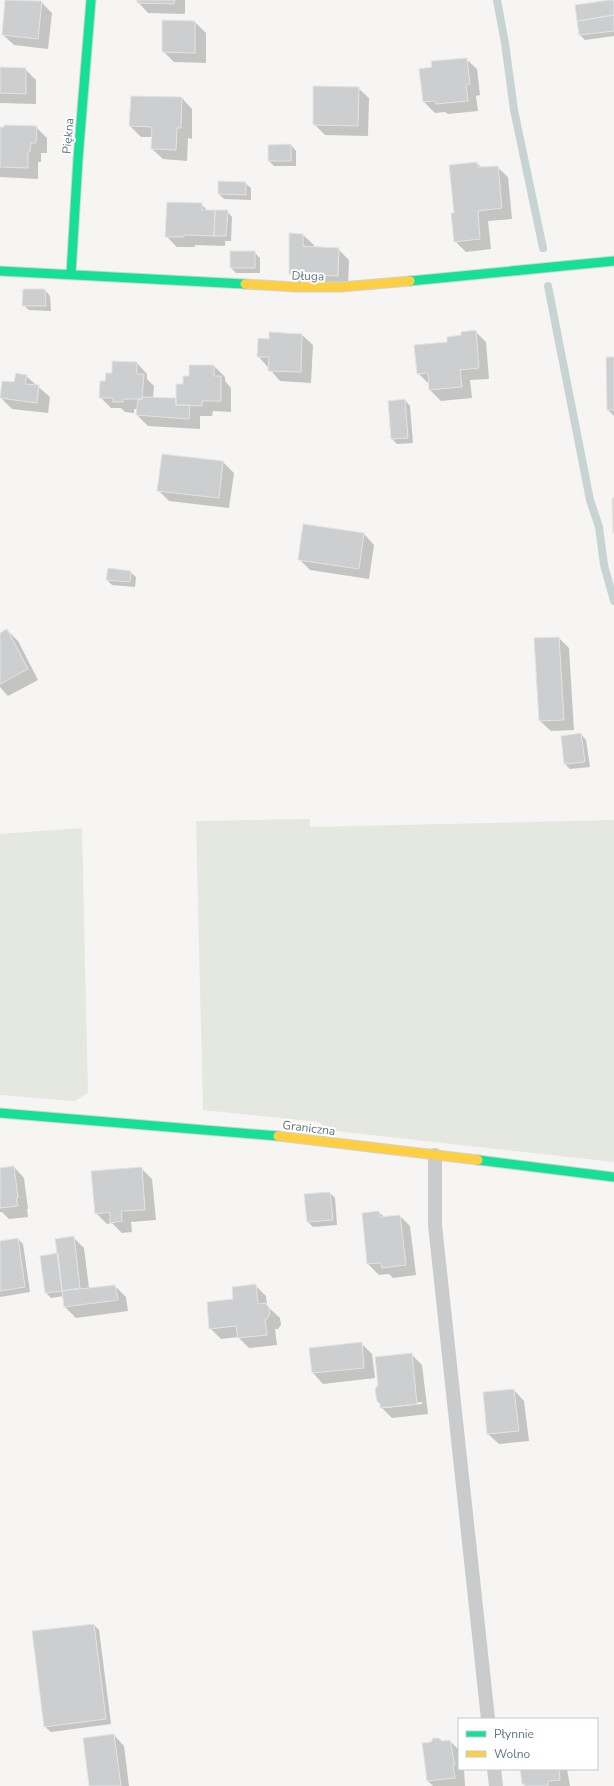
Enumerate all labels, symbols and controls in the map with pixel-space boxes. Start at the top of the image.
street label: Piękna [58,117,78,155]
street label: Długa [291,267,325,285]
street label: Graniczna [282,1117,336,1139]
legend [458,1718,598,1770]
text: Płynnie [494,1726,534,1742]
text: Wolno [494,1746,531,1762]

